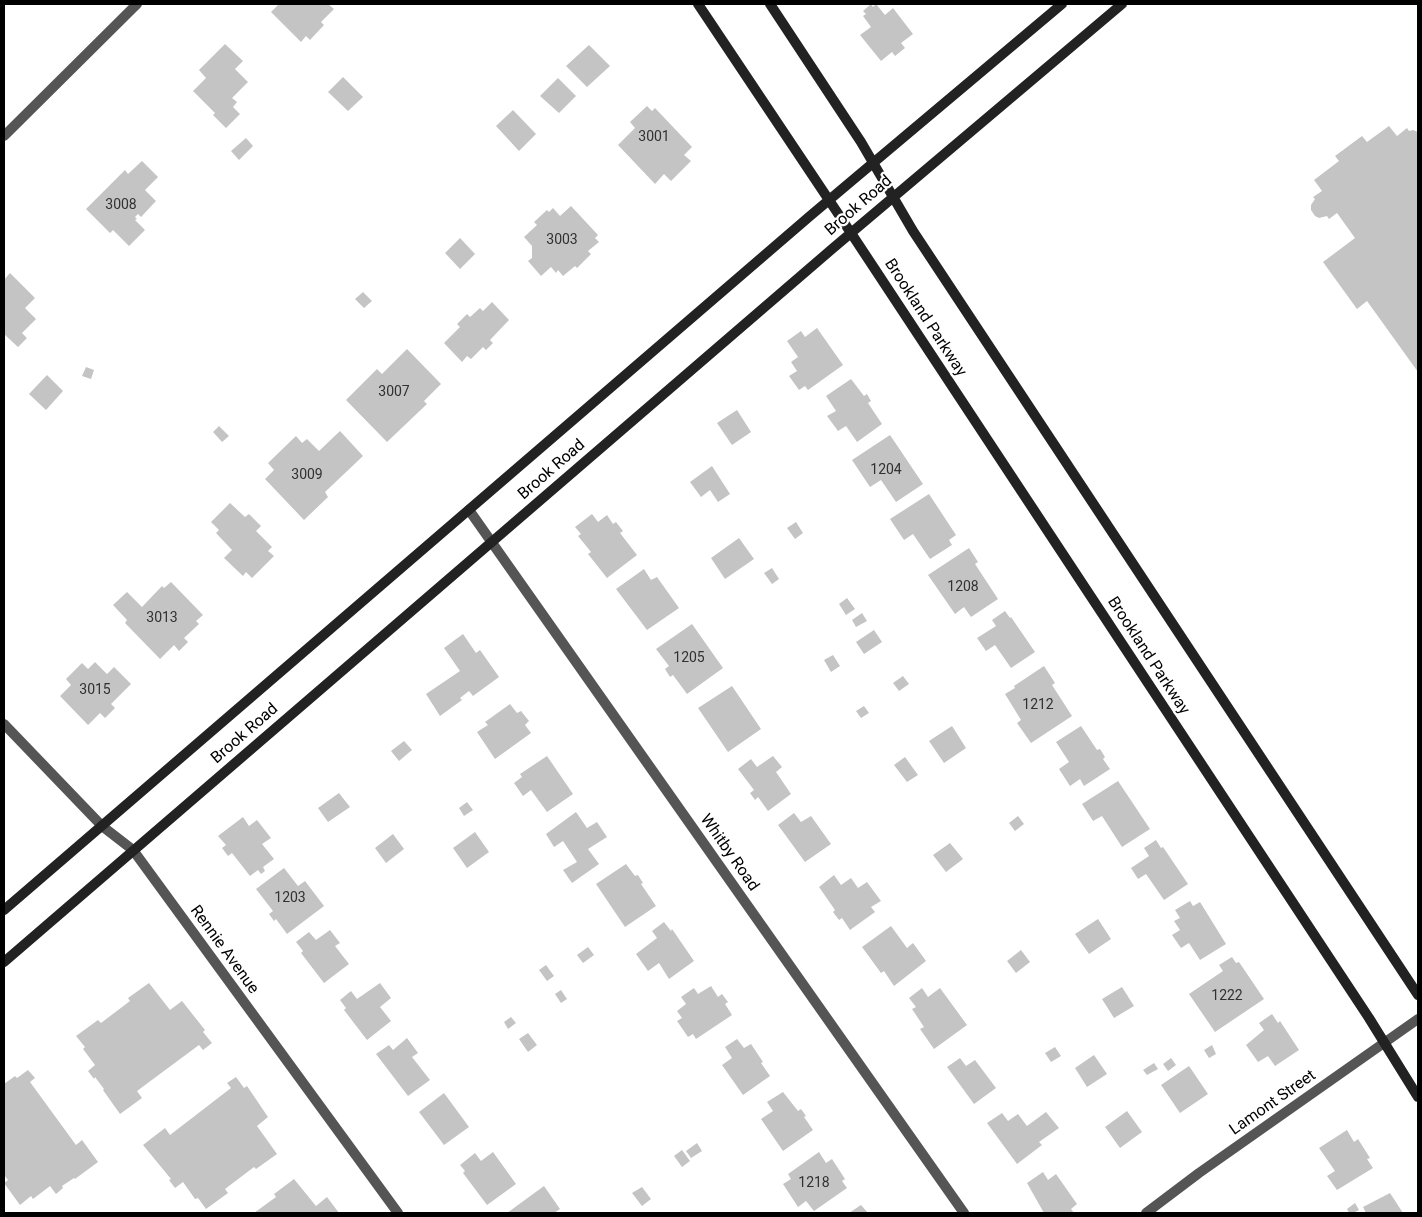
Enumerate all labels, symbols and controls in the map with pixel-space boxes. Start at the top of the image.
house number: 3001 [638,129,670,145]
street label: Brook Road [822,172,896,240]
house number: 3008 [105,197,137,213]
house number: 3003 [546,232,578,248]
street label: Brookland Parkway [880,256,970,380]
house number: 3007 [378,384,410,400]
street label: Brook Road [515,436,589,504]
house number: 1204 [870,462,902,478]
house number: 3009 [291,467,323,483]
house number: 1208 [947,579,979,595]
street label: Brookland Parkway [1103,594,1193,718]
house number: 3013 [146,610,178,626]
house number: 1205 [673,650,705,666]
house number: 3015 [79,682,111,698]
house number: 1212 [1022,697,1054,713]
street label: Brook Road [208,700,282,768]
street label: Whitby Road [696,811,762,895]
house number: 1203 [274,890,306,906]
street label: Rennie Avenue [185,902,263,998]
house number: 1222 [1211,988,1243,1004]
street label: Lamont Street [1226,1066,1320,1140]
house number: 1218 [798,1175,830,1191]

